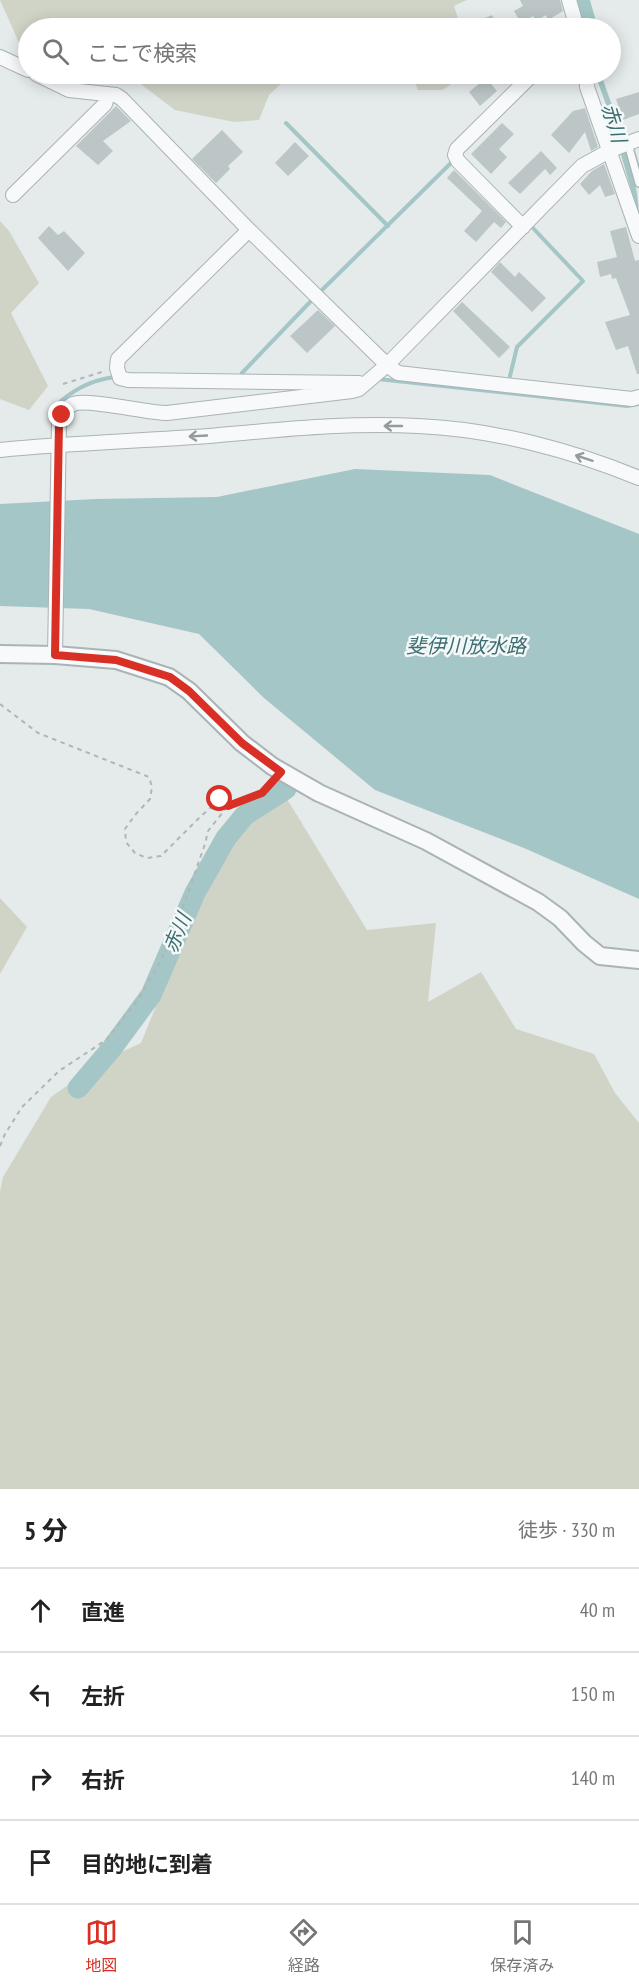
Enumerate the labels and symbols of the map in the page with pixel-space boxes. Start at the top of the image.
water label: 赤川 [596,100,633,148]
route end [48,401,74,427]
one-way arrow [383,420,403,432]
one-way arrow [189,431,209,442]
one-way arrow [575,452,594,463]
water label: 斐伊川放水路 [406,633,528,659]
route start [206,785,232,811]
water label: 赤川 [157,908,198,956]

